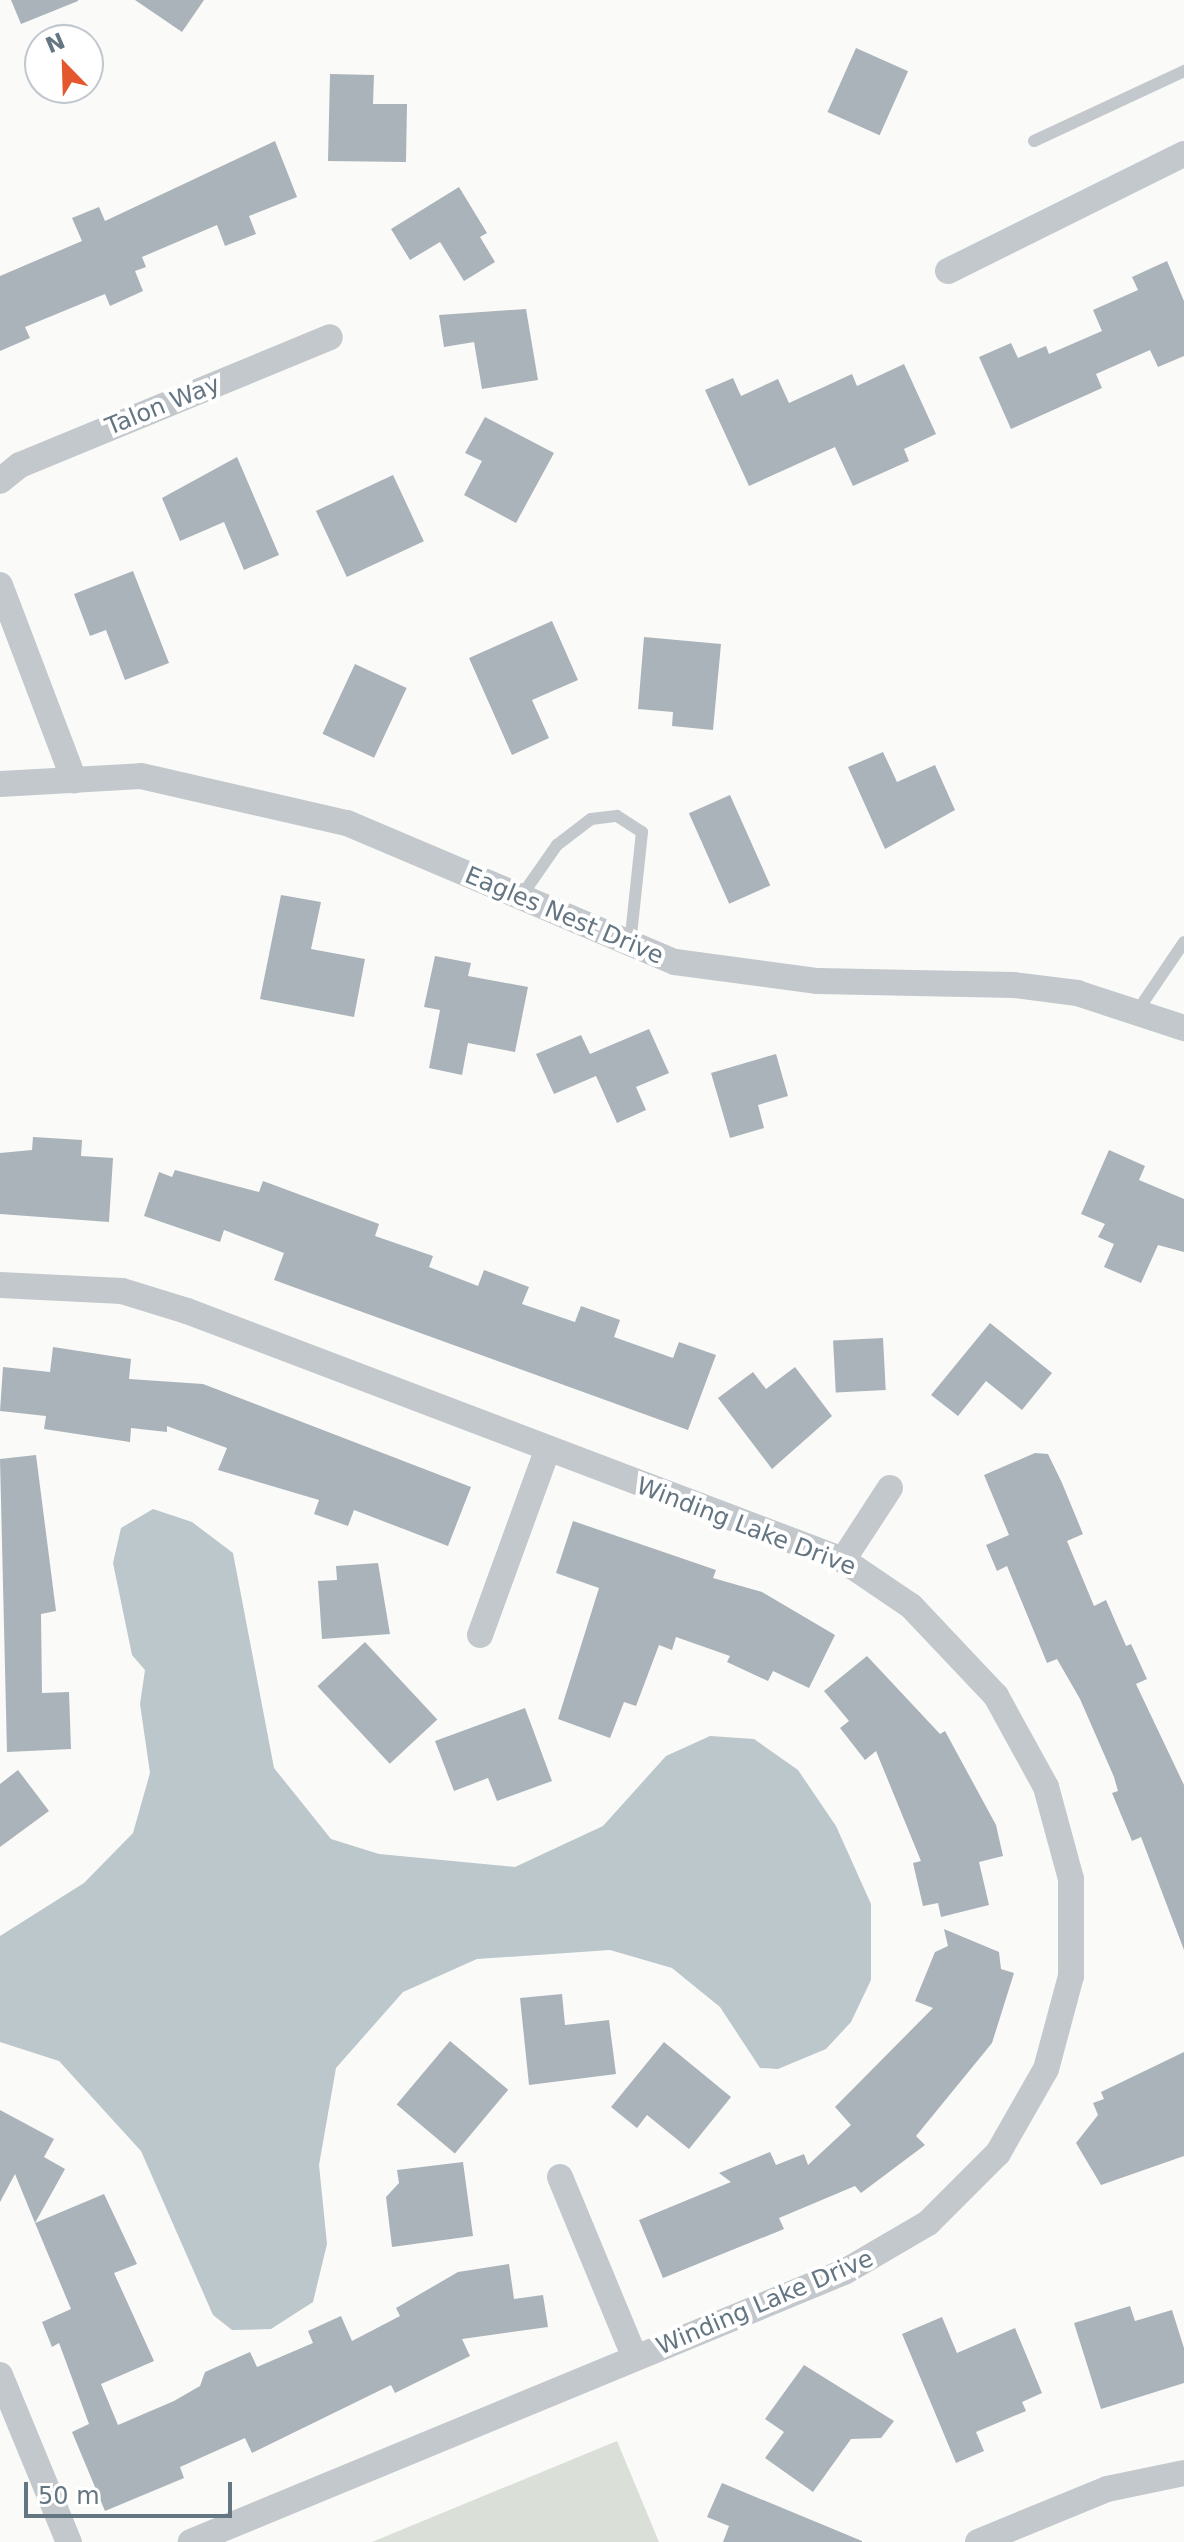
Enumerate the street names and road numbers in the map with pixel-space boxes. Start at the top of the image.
street label: Talon Way [102,370,224,442]
street label: Eagles Nest Drive [460,861,668,971]
street label: Winding Lake Drive [632,1472,860,1582]
street label: Winding Lake Drive [652,2244,878,2362]

